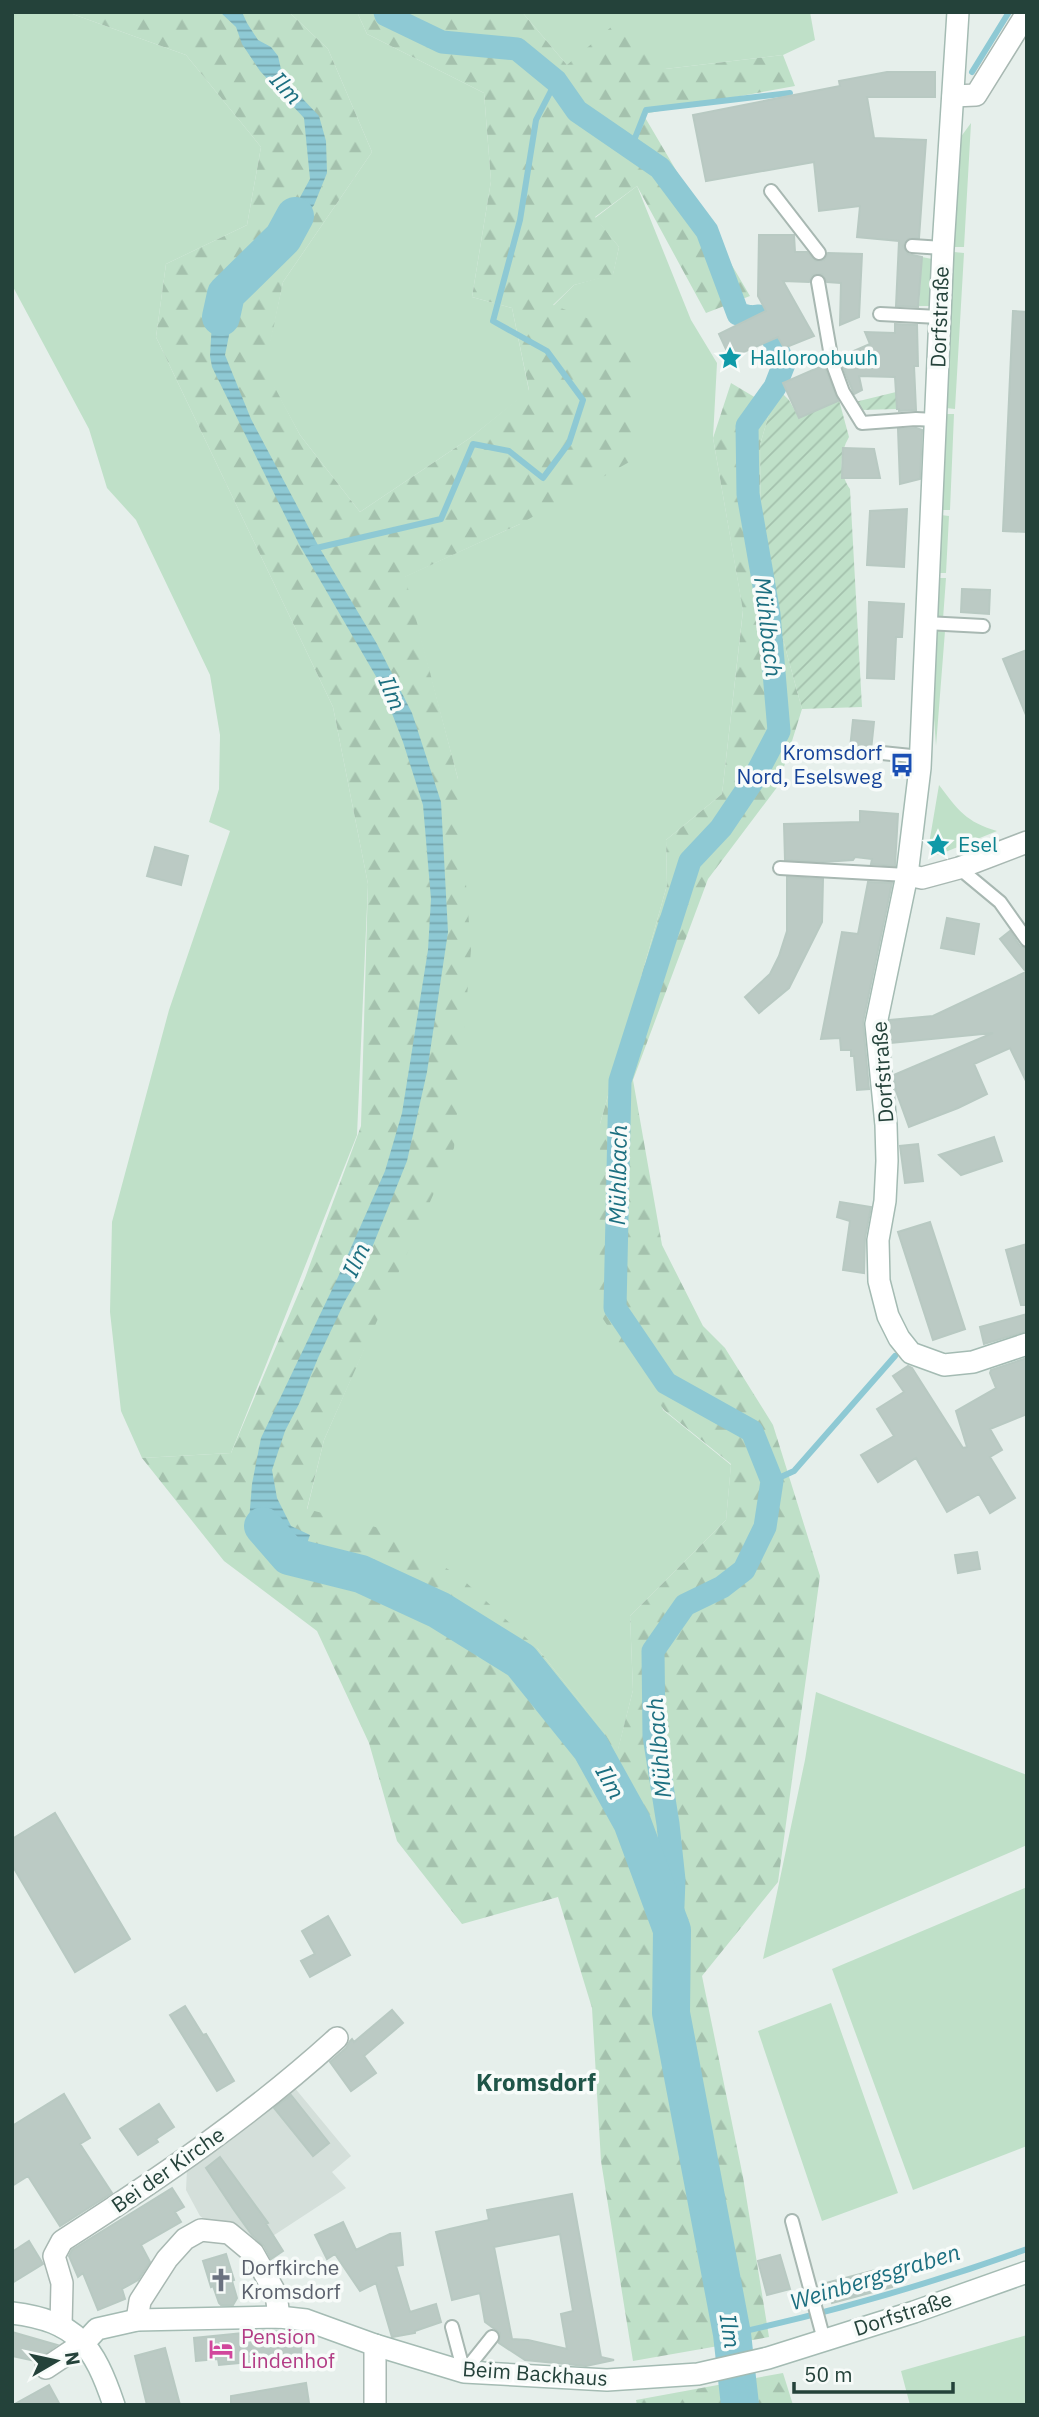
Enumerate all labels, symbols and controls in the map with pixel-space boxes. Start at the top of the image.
water label: Ilm [264,64,309,110]
street label: Dorfstraße [923,266,955,368]
place label: Halloroobuuh [750,343,878,371]
place icon: Halloroobuuh [716,344,744,372]
water label: Mühlbach [748,575,790,679]
water label: Ilm [372,671,413,714]
place label: Kromsdorf Nord, Eselsweg [737,738,882,790]
bus stop icon: Kromsdorf Nord, Eselsweg [888,751,916,779]
place label: Esel [958,830,998,858]
place icon: Esel [924,831,952,859]
street label: Dorfstraße [864,1020,900,1124]
water label: Mühlbach [601,1124,633,1226]
water label: Ilm [334,1238,376,1282]
water label: Mühlbach [639,1697,677,1800]
water label: Ilm [589,1759,632,1804]
district label: Kromsdorf [476,2066,596,2098]
street label: Bei der Kirche [105,2120,230,2219]
water label: Weinbergsgraben [786,2236,963,2316]
place label: Dorfkirche Kromsdorf [241,2253,341,2305]
church icon: Dorfkirche Kromsdorf [207,2266,235,2294]
street label: Dorfstraße [850,2284,955,2342]
water label: Ilm [713,2311,749,2350]
place label: Pension Lindenhof [241,2322,335,2374]
north arrow [21,2326,91,2396]
hotel icon: Pension Lindenhof [207,2335,235,2363]
text: N [60,2350,86,2367]
scale bar [794,2350,953,2394]
street label: Beim Backhaus [461,2354,609,2392]
text: 50 m [804,2360,853,2388]

